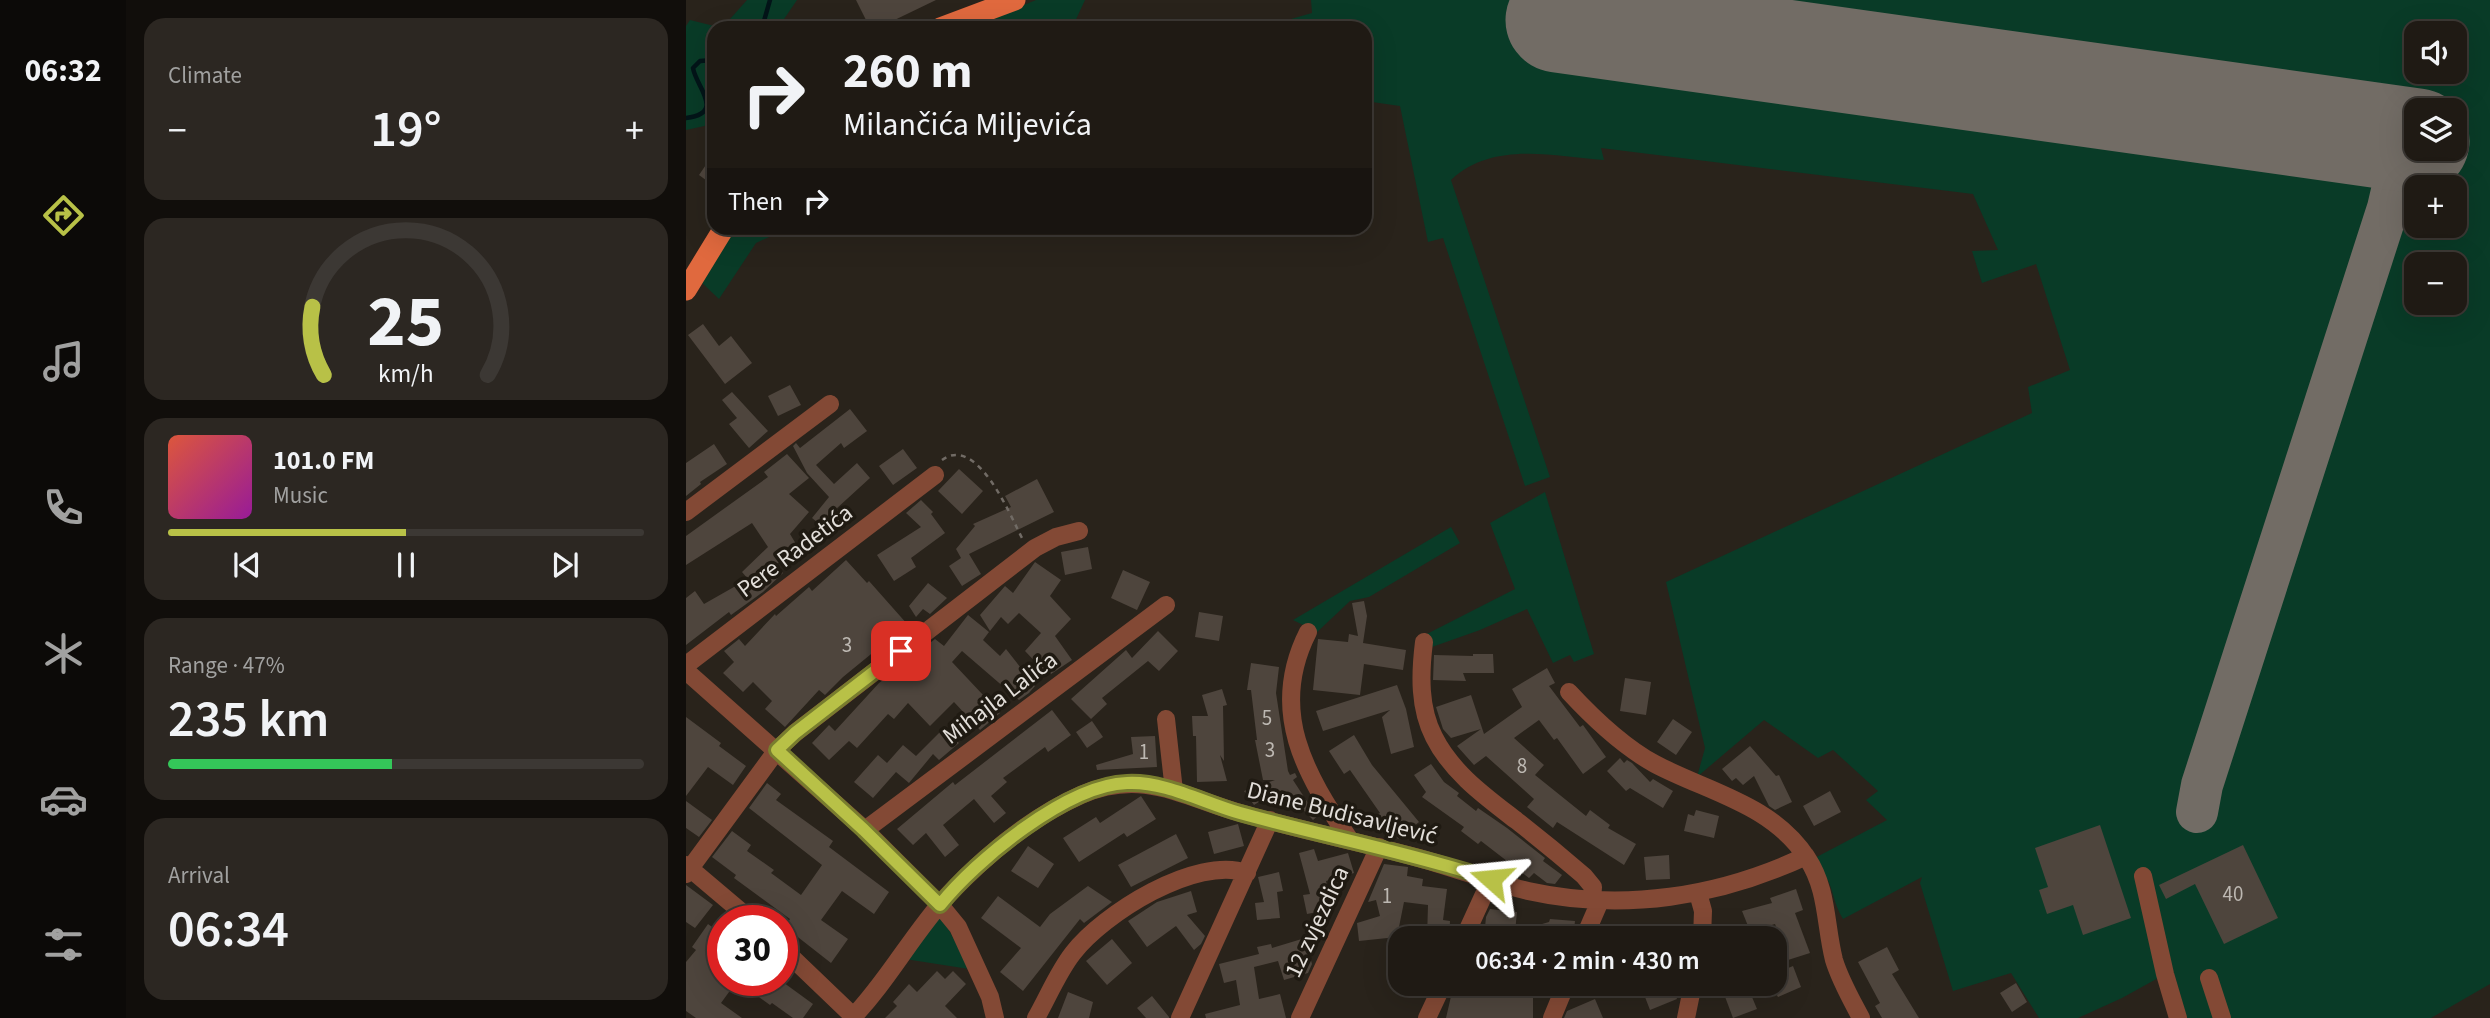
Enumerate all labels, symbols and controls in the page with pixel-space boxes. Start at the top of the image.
map controls [2404,21,2467,315]
button: sound [2404,21,2467,84]
text: 260 m [843,37,972,107]
text: 06:32 [24,48,102,94]
icon: right [728,49,819,140]
text: Climate [168,59,242,92]
text: 19° [370,93,442,167]
button: layers [2404,98,2467,161]
text: Milančića Miljevića [843,102,1092,148]
text: − [168,104,187,158]
text: + [625,104,644,158]
button: + [2404,175,2467,238]
icon: right [797,182,835,220]
text: Then [728,183,783,220]
icon: directions [39,191,88,240]
button: − [2404,252,2467,315]
text: 25 [368,270,444,374]
icon: music [39,337,88,386]
text: km/h [378,356,434,392]
text: 101.0 FM [273,442,374,479]
text: Music [273,479,328,512]
icon: phone [39,483,88,532]
street label: Pere Radetića [730,496,860,606]
icon: previous [228,546,266,584]
icon: pause [387,546,425,584]
icon: next [546,546,584,584]
pin [871,621,931,681]
icon: climate [39,629,88,678]
house number: 3 [842,630,852,660]
icon: arrive [882,632,920,670]
street label: Mihajla Lalića [935,643,1065,753]
text: Range · 47% [168,649,285,682]
text: 235 km [168,683,329,757]
house number: 5 [1262,703,1272,733]
house number: 3 [1265,735,1275,765]
house number: 1 [1139,737,1149,767]
house number: 8 [1517,751,1527,781]
street label: Diane Budisavljević [1243,772,1441,854]
icon: car [39,775,88,824]
position arrow [1454,842,1528,916]
text: Arrival [168,859,230,892]
street label: 12 zvjezdica [1276,860,1358,984]
house number: 40 [2223,879,2243,909]
house number: 1 [1382,881,1392,911]
text: 06:34 [168,893,289,967]
speed limit sign: 30 [707,905,798,996]
icon: filters [39,920,88,969]
text: 06:34 · 2 min · 430 m [1475,942,1700,979]

